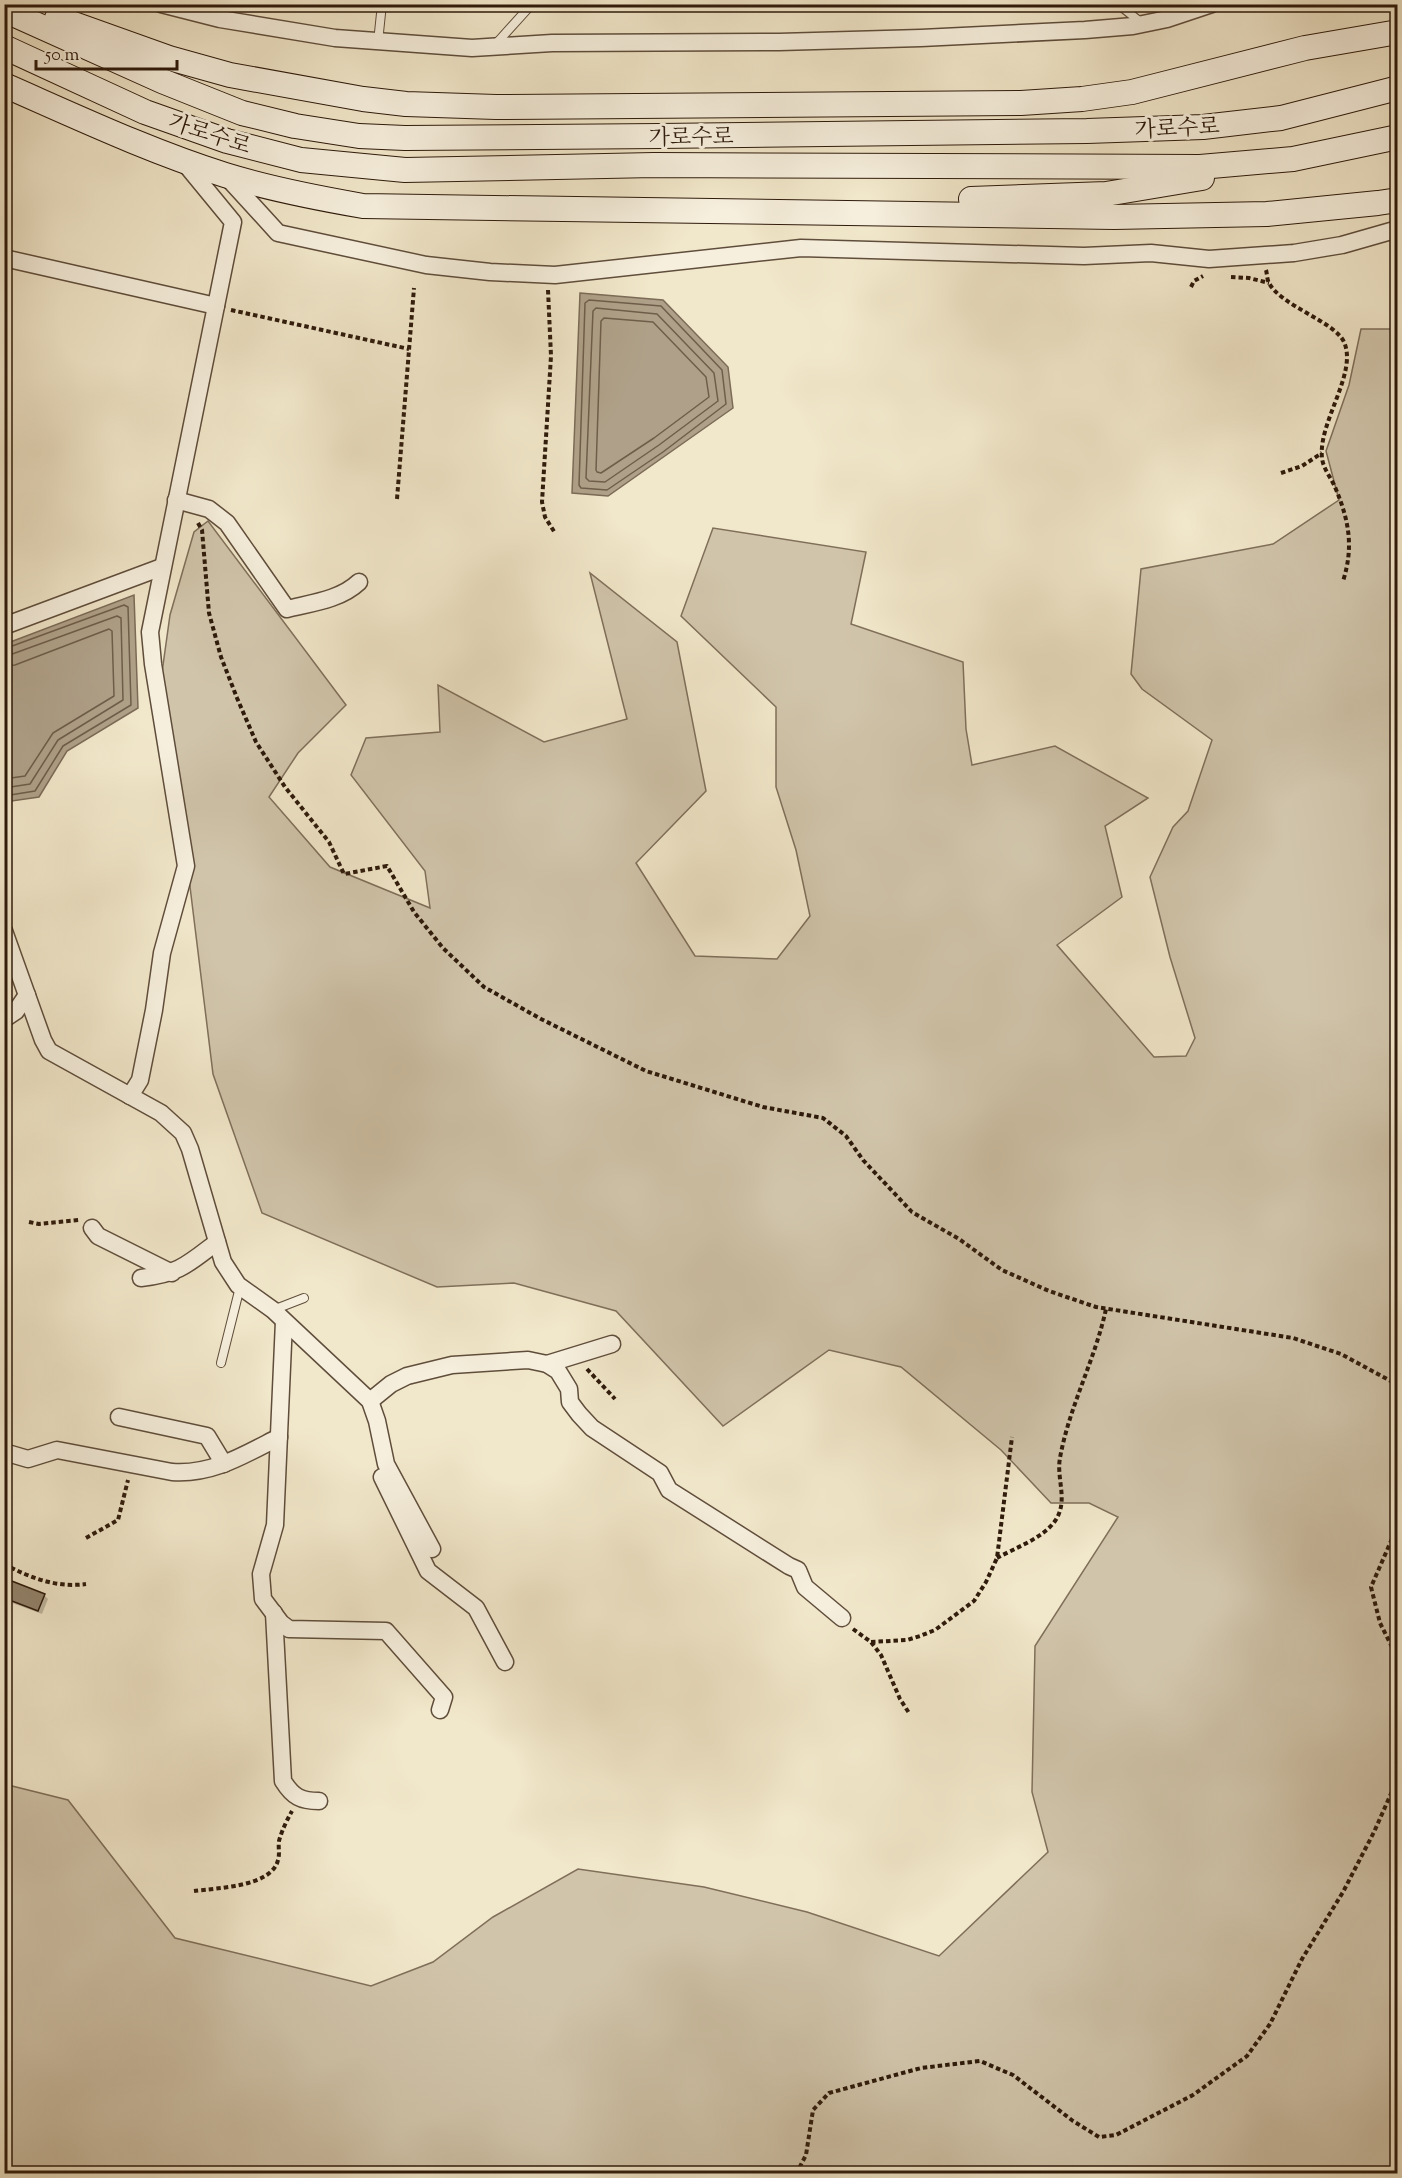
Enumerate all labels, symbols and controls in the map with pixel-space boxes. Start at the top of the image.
scale bar [36,33,177,71]
text: 50 m [44,43,80,69]
street label: 가로수로 [164,108,254,164]
street label: 가로수로 [1134,112,1220,148]
street label: 가로수로 [648,122,734,156]

